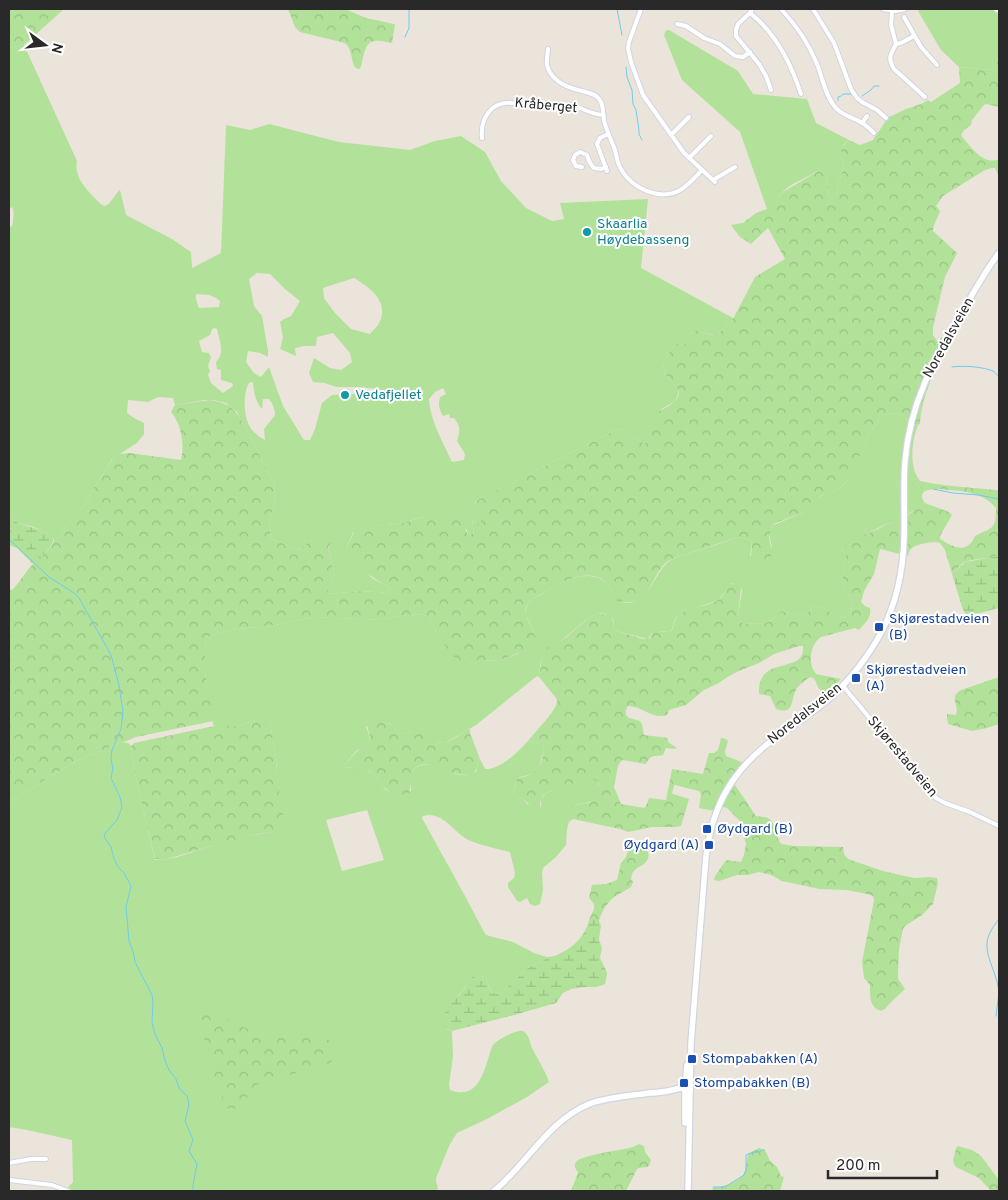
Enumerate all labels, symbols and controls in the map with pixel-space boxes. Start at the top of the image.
north arrow [20,20,70,70]
text: N [47,41,66,55]
street label: Kråberget [514,95,578,117]
place label: Skaarlia Høydebasseng [597,216,689,249]
marker: Skaarlia Høydebasseng [581,226,593,238]
street label: Noredalsveien [920,295,978,381]
place label: Vedafjellet [355,387,422,404]
marker: Vedafjellet [339,389,351,401]
place label: Skjørestadveien (B) [889,611,989,644]
marker: Skjørestadveien (B) [873,621,885,633]
place label: Skjørestadveien (A) [866,662,966,695]
marker: Skjørestadveien (A) [850,672,862,684]
street label: Noredalsveien [764,680,846,748]
street label: Skjørestadveien [863,713,941,801]
place label: Øydgard (B) [717,821,793,838]
marker: Øydgard (B) [701,823,713,835]
place label: Øydgard (A) [623,837,699,854]
marker: Øydgard (A) [703,839,715,851]
place label: Stompabakken (A) [702,1051,818,1068]
marker: Stompabakken (A) [686,1053,698,1065]
place label: Stompabakken (B) [694,1075,810,1092]
marker: Stompabakken (B) [678,1077,690,1089]
scale bar [828,1148,937,1180]
text: 200 m [836,1157,881,1176]

